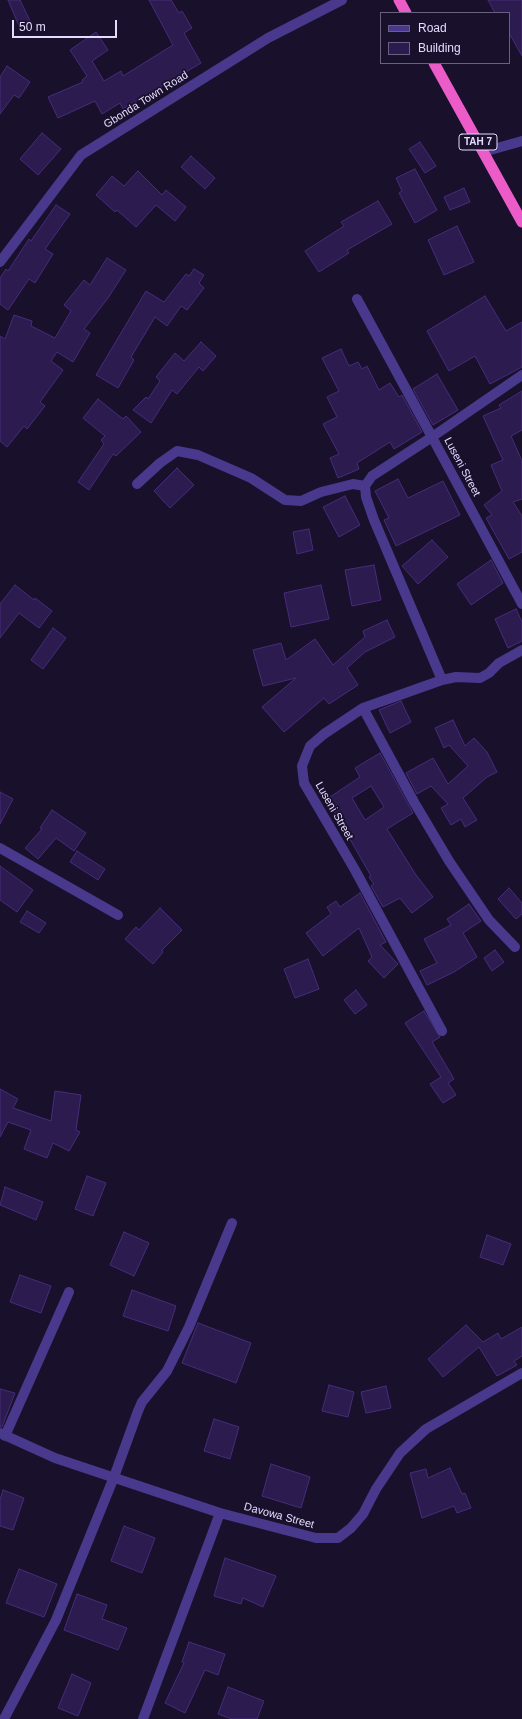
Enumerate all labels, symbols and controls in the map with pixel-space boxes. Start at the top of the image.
scale bar [14,12,119,38]
legend [380,12,510,64]
text: 50 m [19,20,46,34]
text: Road [418,21,447,35]
text: Building [418,41,461,55]
street label: Gbonda Town Road [101,69,191,131]
road number: TAH 7 [459,134,497,150]
street label: Luseni Street [441,435,483,499]
street label: Luseni Street [312,780,356,842]
street label: Davowa Street [242,1500,316,1532]

